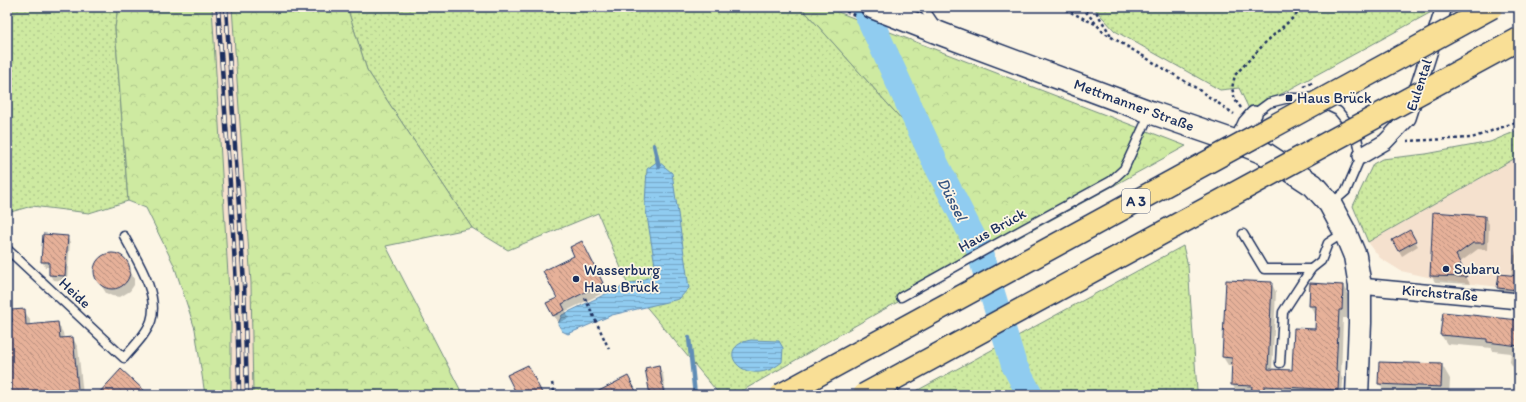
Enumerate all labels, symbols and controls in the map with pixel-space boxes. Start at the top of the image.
street label: Eulental [1402,56,1436,113]
street label: Mettmanner Straße [1071,75,1197,135]
place label: Haus Brück [1297,89,1372,107]
marker: Haus Brück [1284,93,1294,103]
water label: Düssel [934,174,972,225]
road number: A 3 [1122,189,1150,213]
street label: Haus Brück [955,204,1029,256]
place label: Subaru [1454,260,1501,278]
place label: Wasserburg Haus Brück [584,261,660,296]
marker: Subaru [1441,264,1451,274]
street label: Heide [55,274,95,312]
marker: Wasserburg Haus Brück [571,274,581,284]
street label: Kirchstraße [1401,281,1479,305]

